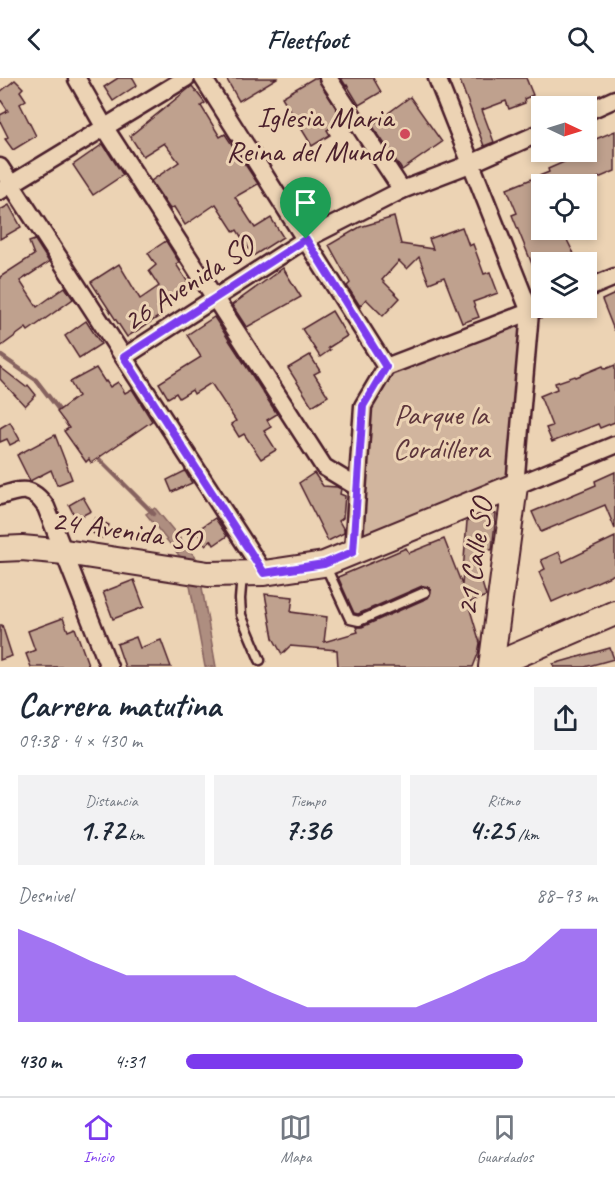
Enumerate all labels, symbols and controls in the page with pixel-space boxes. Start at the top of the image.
text: Fleetfoot [267,22,348,56]
icon: back [18,23,51,56]
icon: search [564,23,597,56]
north arrow [531,96,597,162]
map controls [531,96,597,318]
place label: Iglesia Maria Reina del Mundo [226,98,396,170]
marker: Iglesia Maria Reina del Mundo [398,127,412,141]
button: locate [531,174,597,240]
pin [280,177,331,239]
icon: arrive [289,186,322,219]
street label: 26 Avenida SO [115,225,263,340]
button: layers [531,252,597,318]
park label: Parque la Cordillera [393,395,491,467]
street label: 21 Calle SO [447,493,501,618]
street label: 24 Avenida SO [50,501,206,560]
text: Carrera matutina [18,684,221,726]
button: share [534,687,597,750]
text: 09:38 · 4 × 430 m [18,728,142,753]
text: Distancia [85,791,138,811]
text: Tiempo [289,791,326,811]
text: Ritmo [487,791,520,811]
text: 1.72 [79,811,125,849]
text: 7:36 [284,811,331,849]
text: 4:25 [468,811,514,849]
text: km [125,825,144,845]
text: /km [514,825,539,845]
text: Desnivel [18,883,72,908]
text: 88–93 m [536,883,597,908]
text: 430 m [18,1049,61,1074]
text: 4:31 [114,1049,145,1074]
tab: Inicio [82,1111,115,1167]
tab: Mapa [279,1111,312,1167]
tab: Guardados [477,1111,533,1167]

